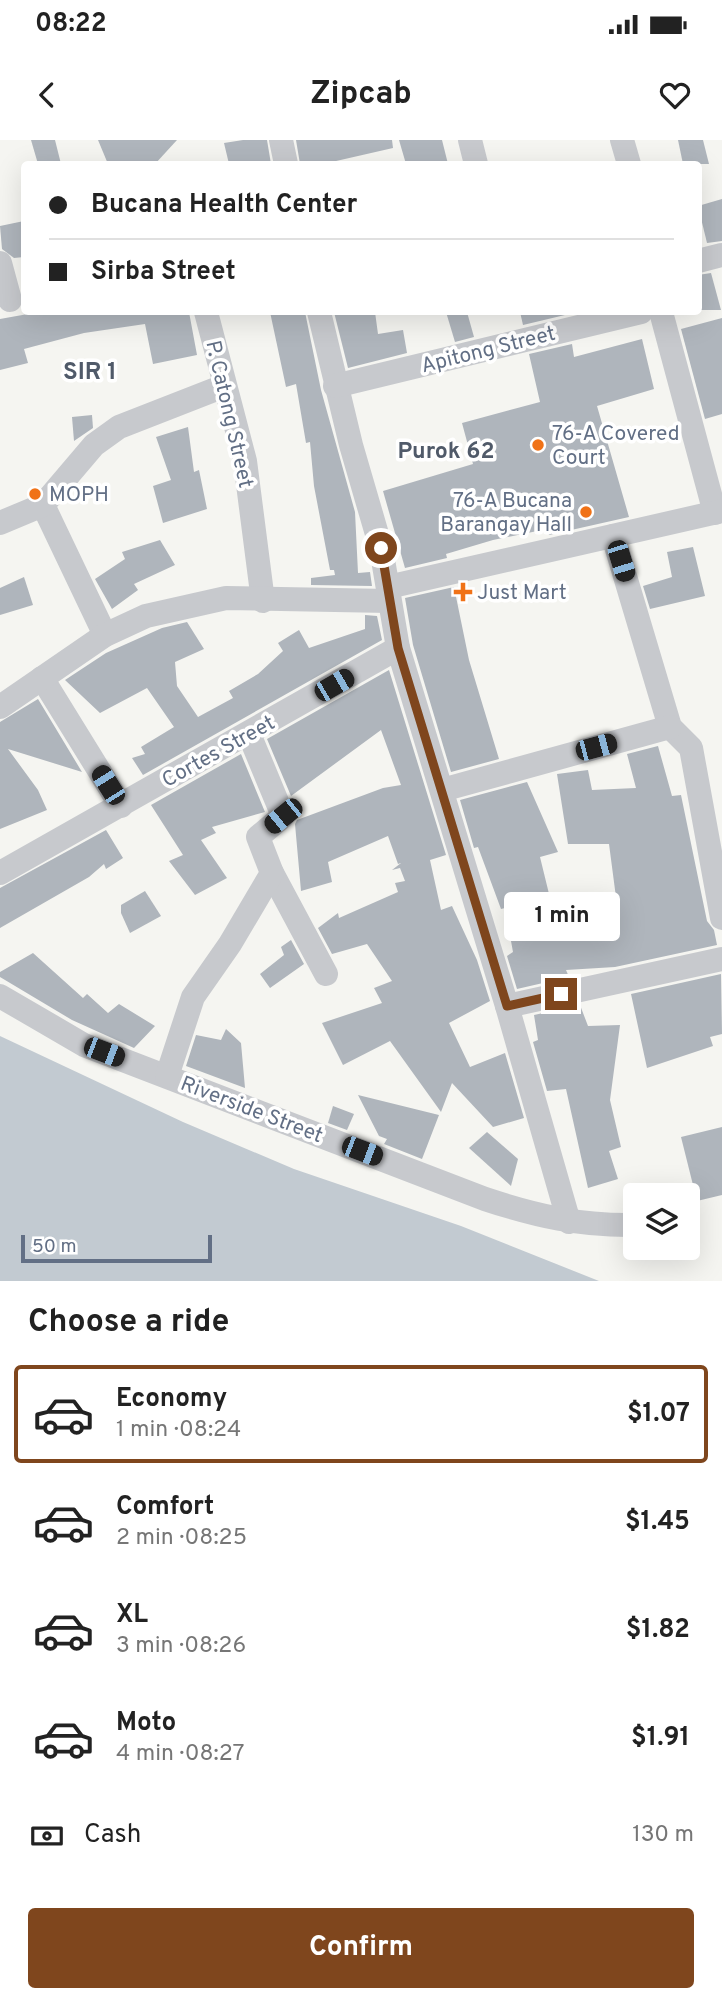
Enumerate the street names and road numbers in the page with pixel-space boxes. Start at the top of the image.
street label: Apitong Street [418,321,558,380]
street label: P. Catong Street [198,338,259,491]
street label: Cortes Street [157,710,280,794]
street label: Riverside Street [176,1071,327,1150]

